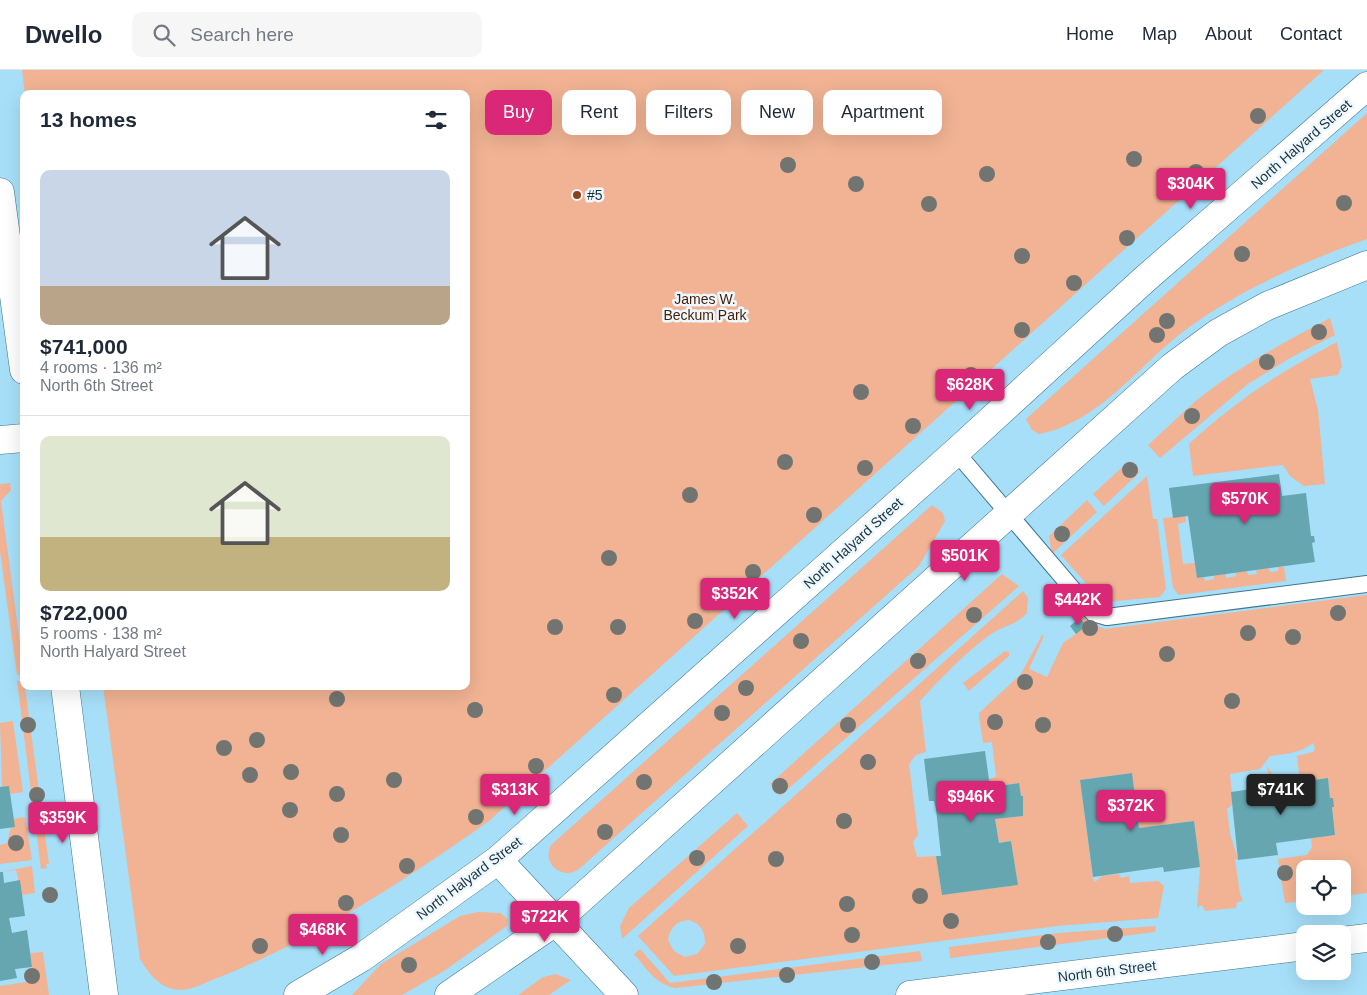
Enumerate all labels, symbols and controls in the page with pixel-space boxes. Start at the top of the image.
search box [132,12,482,57]
text: Dwello [25,21,102,48]
icon: search [150,21,178,49]
text: Search here [190,24,294,45]
text: Home [1066,24,1114,44]
text: Map [1142,24,1177,44]
text: About [1205,24,1252,44]
text: Contact [1280,24,1342,44]
chip: Buy [485,90,552,135]
chip: Rent [562,90,636,135]
chip: Filters [646,90,731,135]
chip: New [741,90,813,135]
chip: Apartment [823,90,942,135]
street label: North Halyard Street [1248,96,1354,192]
icon: filters [422,106,450,134]
text: 13 homes [40,108,137,131]
pin: $304K [1156,168,1226,210]
text: $304K [1167,175,1215,192]
place label: #5 [587,187,603,203]
marker: #5 [571,189,583,201]
icon: home [200,203,290,293]
park label: James W. Beckum Park [663,291,748,323]
text: $741,000 [40,335,128,358]
text: 4 rooms · 136 m² [40,359,162,376]
pin: $628K [935,368,1005,411]
text: $628K [946,376,994,393]
text: North 6th Street [40,377,153,394]
icon: home [200,468,290,558]
pin: $570K [1210,482,1280,525]
text: $570K [1221,490,1269,507]
street label: North Halyard Street [800,494,906,592]
pin: $501K [930,540,1000,582]
text: $501K [941,547,989,564]
pin: $352K [700,578,770,620]
pin: $442K [1043,584,1113,626]
text: $352K [711,585,759,602]
text: $442K [1054,591,1102,608]
text: $722,000 [40,601,128,624]
text: 5 rooms · 138 m² [40,625,162,642]
text: North Halyard Street [40,643,186,660]
pin: $313K [480,774,550,816]
pin: $741K [1246,774,1316,816]
pin: $946K [936,780,1006,823]
text: $313K [491,781,539,798]
text: $741K [1257,781,1305,798]
text: $946K [947,788,995,805]
pin: $372K [1096,790,1166,832]
text: $372K [1107,797,1155,814]
pin: $359K [28,802,98,844]
text: $359K [39,809,87,826]
street label: North Halyard Street [413,833,525,923]
map controls [1296,860,1351,980]
button: locate [1296,860,1351,915]
pin: $722K [510,900,580,943]
text: $722K [521,908,569,925]
pin: $468K [288,914,358,956]
text: $468K [299,921,347,938]
button: layers [1296,925,1351,980]
street label: North 6th Street [1057,957,1157,985]

